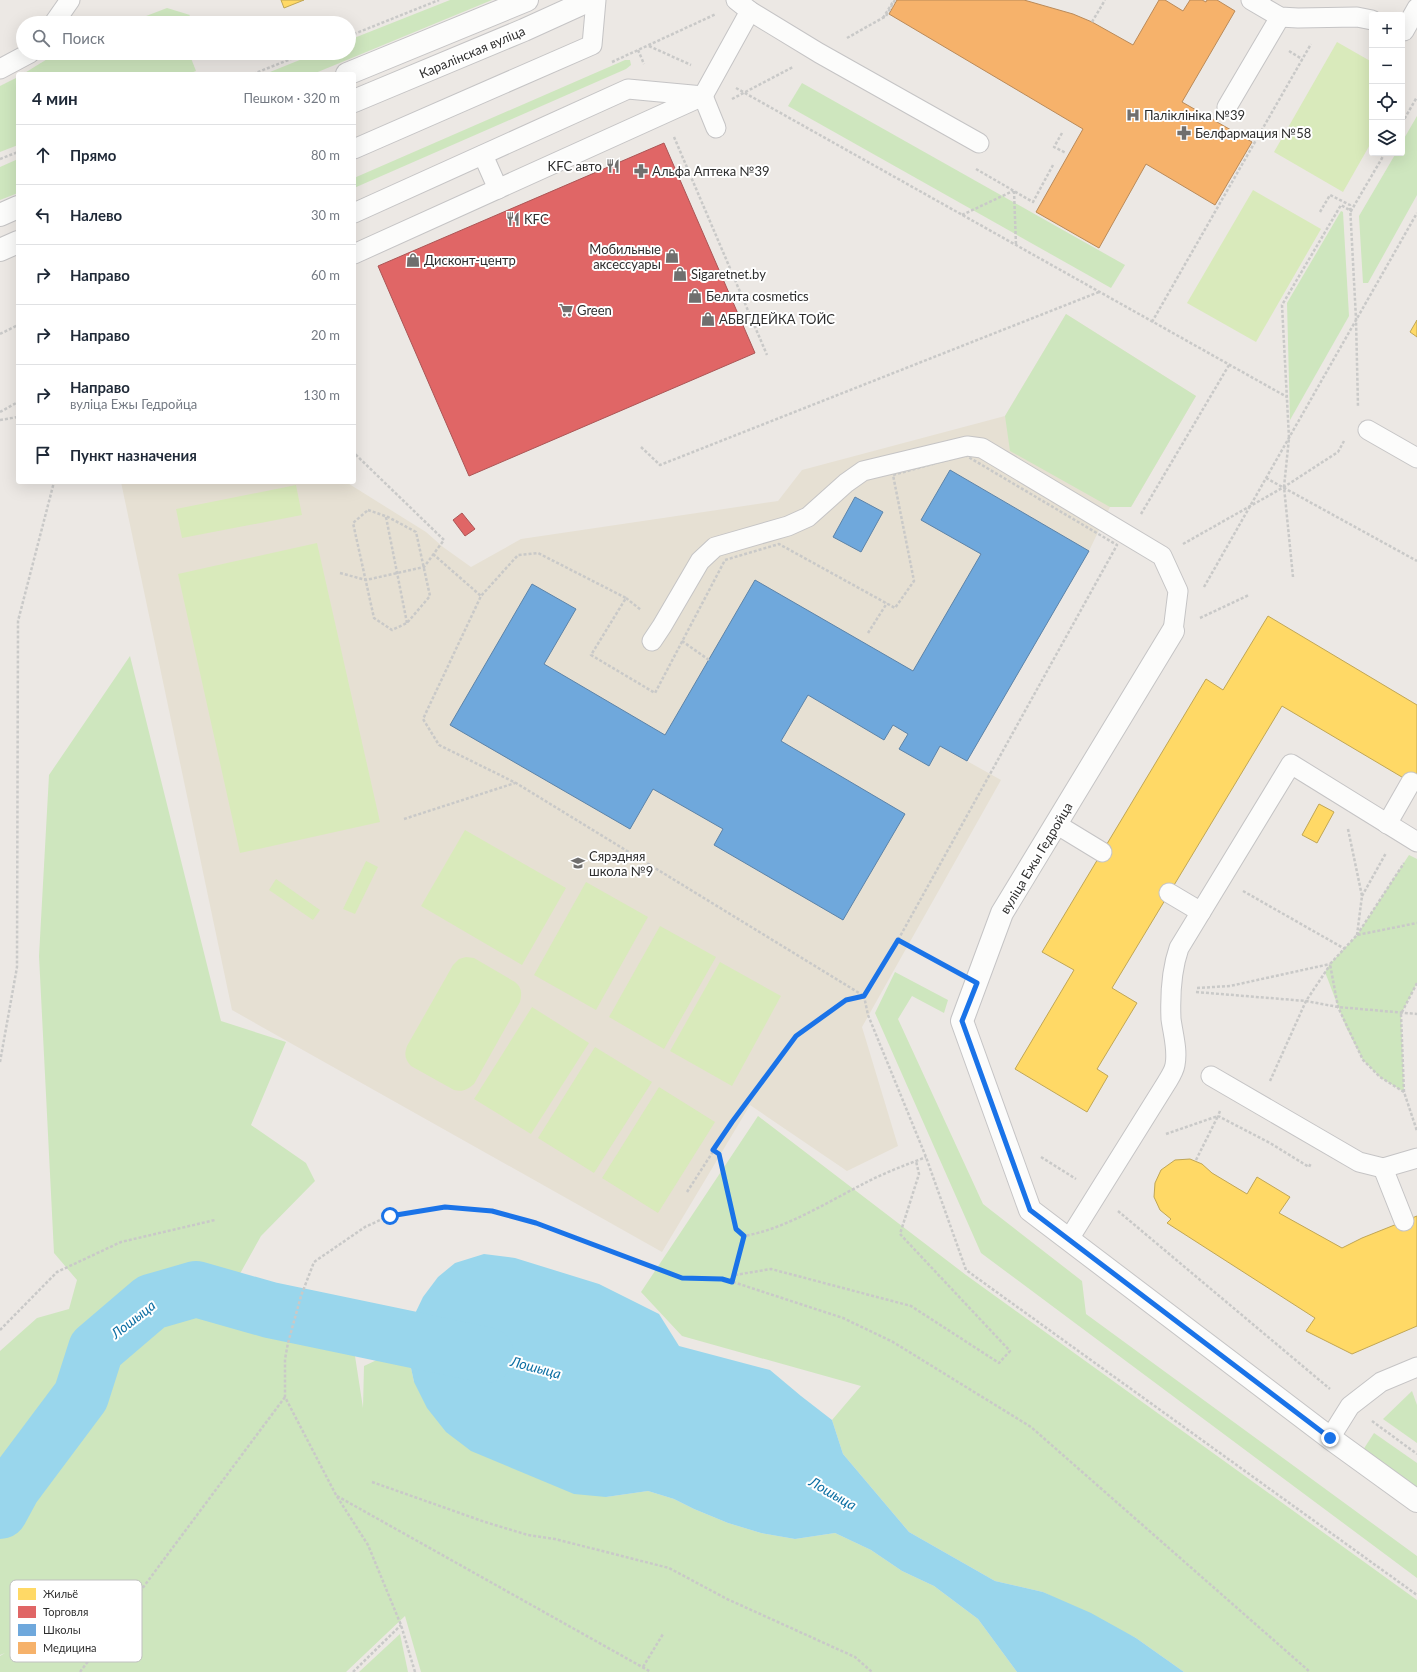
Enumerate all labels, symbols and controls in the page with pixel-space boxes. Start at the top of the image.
map controls [1369,12,1405,156]
button: + [1369,12,1405,48]
search box [16,16,356,60]
street label: Каралінская вуліца [417,22,527,82]
icon: search [30,27,52,49]
text: Поиск [62,29,105,47]
button: − [1369,48,1405,84]
button: locate [1369,84,1405,120]
text: 4 мин [32,88,78,109]
text: Пешком · 320 m [243,90,340,106]
hospital icon: Паліклініка №39 [1125,107,1141,123]
place label: Паліклініка №39 [1144,107,1245,123]
button: layers [1369,120,1405,156]
pharmacy icon: Белфармация №58 [1176,125,1192,141]
place label: Белфармация №58 [1195,125,1311,141]
icon: ahead [32,144,54,166]
text: Прямо [70,146,116,164]
text: 80 m [311,147,340,163]
place label: KFC авто [548,158,602,174]
restaurant icon: KFC авто [605,158,621,174]
pharmacy icon: Альфа Аптека №39 [633,163,649,179]
place label: Альфа Аптека №39 [652,163,770,179]
icon: left [32,204,54,226]
text: Налево [70,206,122,224]
text: 30 m [311,207,340,223]
restaurant icon: KFC [505,211,521,227]
place label: KFC [524,211,549,227]
place label: Мобильные аксессуары [589,241,661,272]
shop icon: Мобильные аксессуары [664,248,680,264]
shop icon: Дисконт-центр [405,252,421,268]
place label: Дисконт-центр [424,252,516,268]
icon: right [32,264,54,286]
text: Направо [70,266,130,284]
shop icon: Sigaretnet.by [672,266,688,282]
place label: Sigaretnet.by [691,266,766,282]
text: 60 m [311,267,340,283]
shop icon: Белита cosmetics [687,288,703,304]
place label: Белита cosmetics [706,288,809,304]
supermarket icon: Green [558,302,574,318]
place label: Green [577,302,612,318]
shop icon: АБВГДЕЙКА ТОЙС [700,311,716,327]
place label: АБВГДЕЙКА ТОЙС [719,311,835,327]
icon: right [32,324,54,346]
text: Направо [70,326,130,344]
text: 20 m [311,327,340,343]
text: Направо [70,378,130,396]
icon: right [32,384,54,406]
text: 130 m [303,387,340,403]
text: вуліца Ежы Гедройца [70,396,197,412]
icon: arrive [32,444,54,466]
text: Пункт назначения [70,446,197,464]
street label: вуліца Ежы Гедройца [996,799,1076,917]
place label: Сярэдняя школа №9 [589,848,653,879]
school or university icon: Сярэдняя школа №9 [570,855,586,871]
route start [381,1207,399,1225]
water label: Лошыца [107,1296,159,1342]
water label: Лошыца [508,1352,563,1382]
route end [1321,1429,1339,1447]
water label: Лошыца [806,1472,860,1513]
legend [10,1580,142,1662]
text: Жильё [43,1587,78,1600]
text: Торговля [43,1605,88,1618]
text: Школы [43,1623,81,1636]
text: Медицина [43,1641,97,1654]

